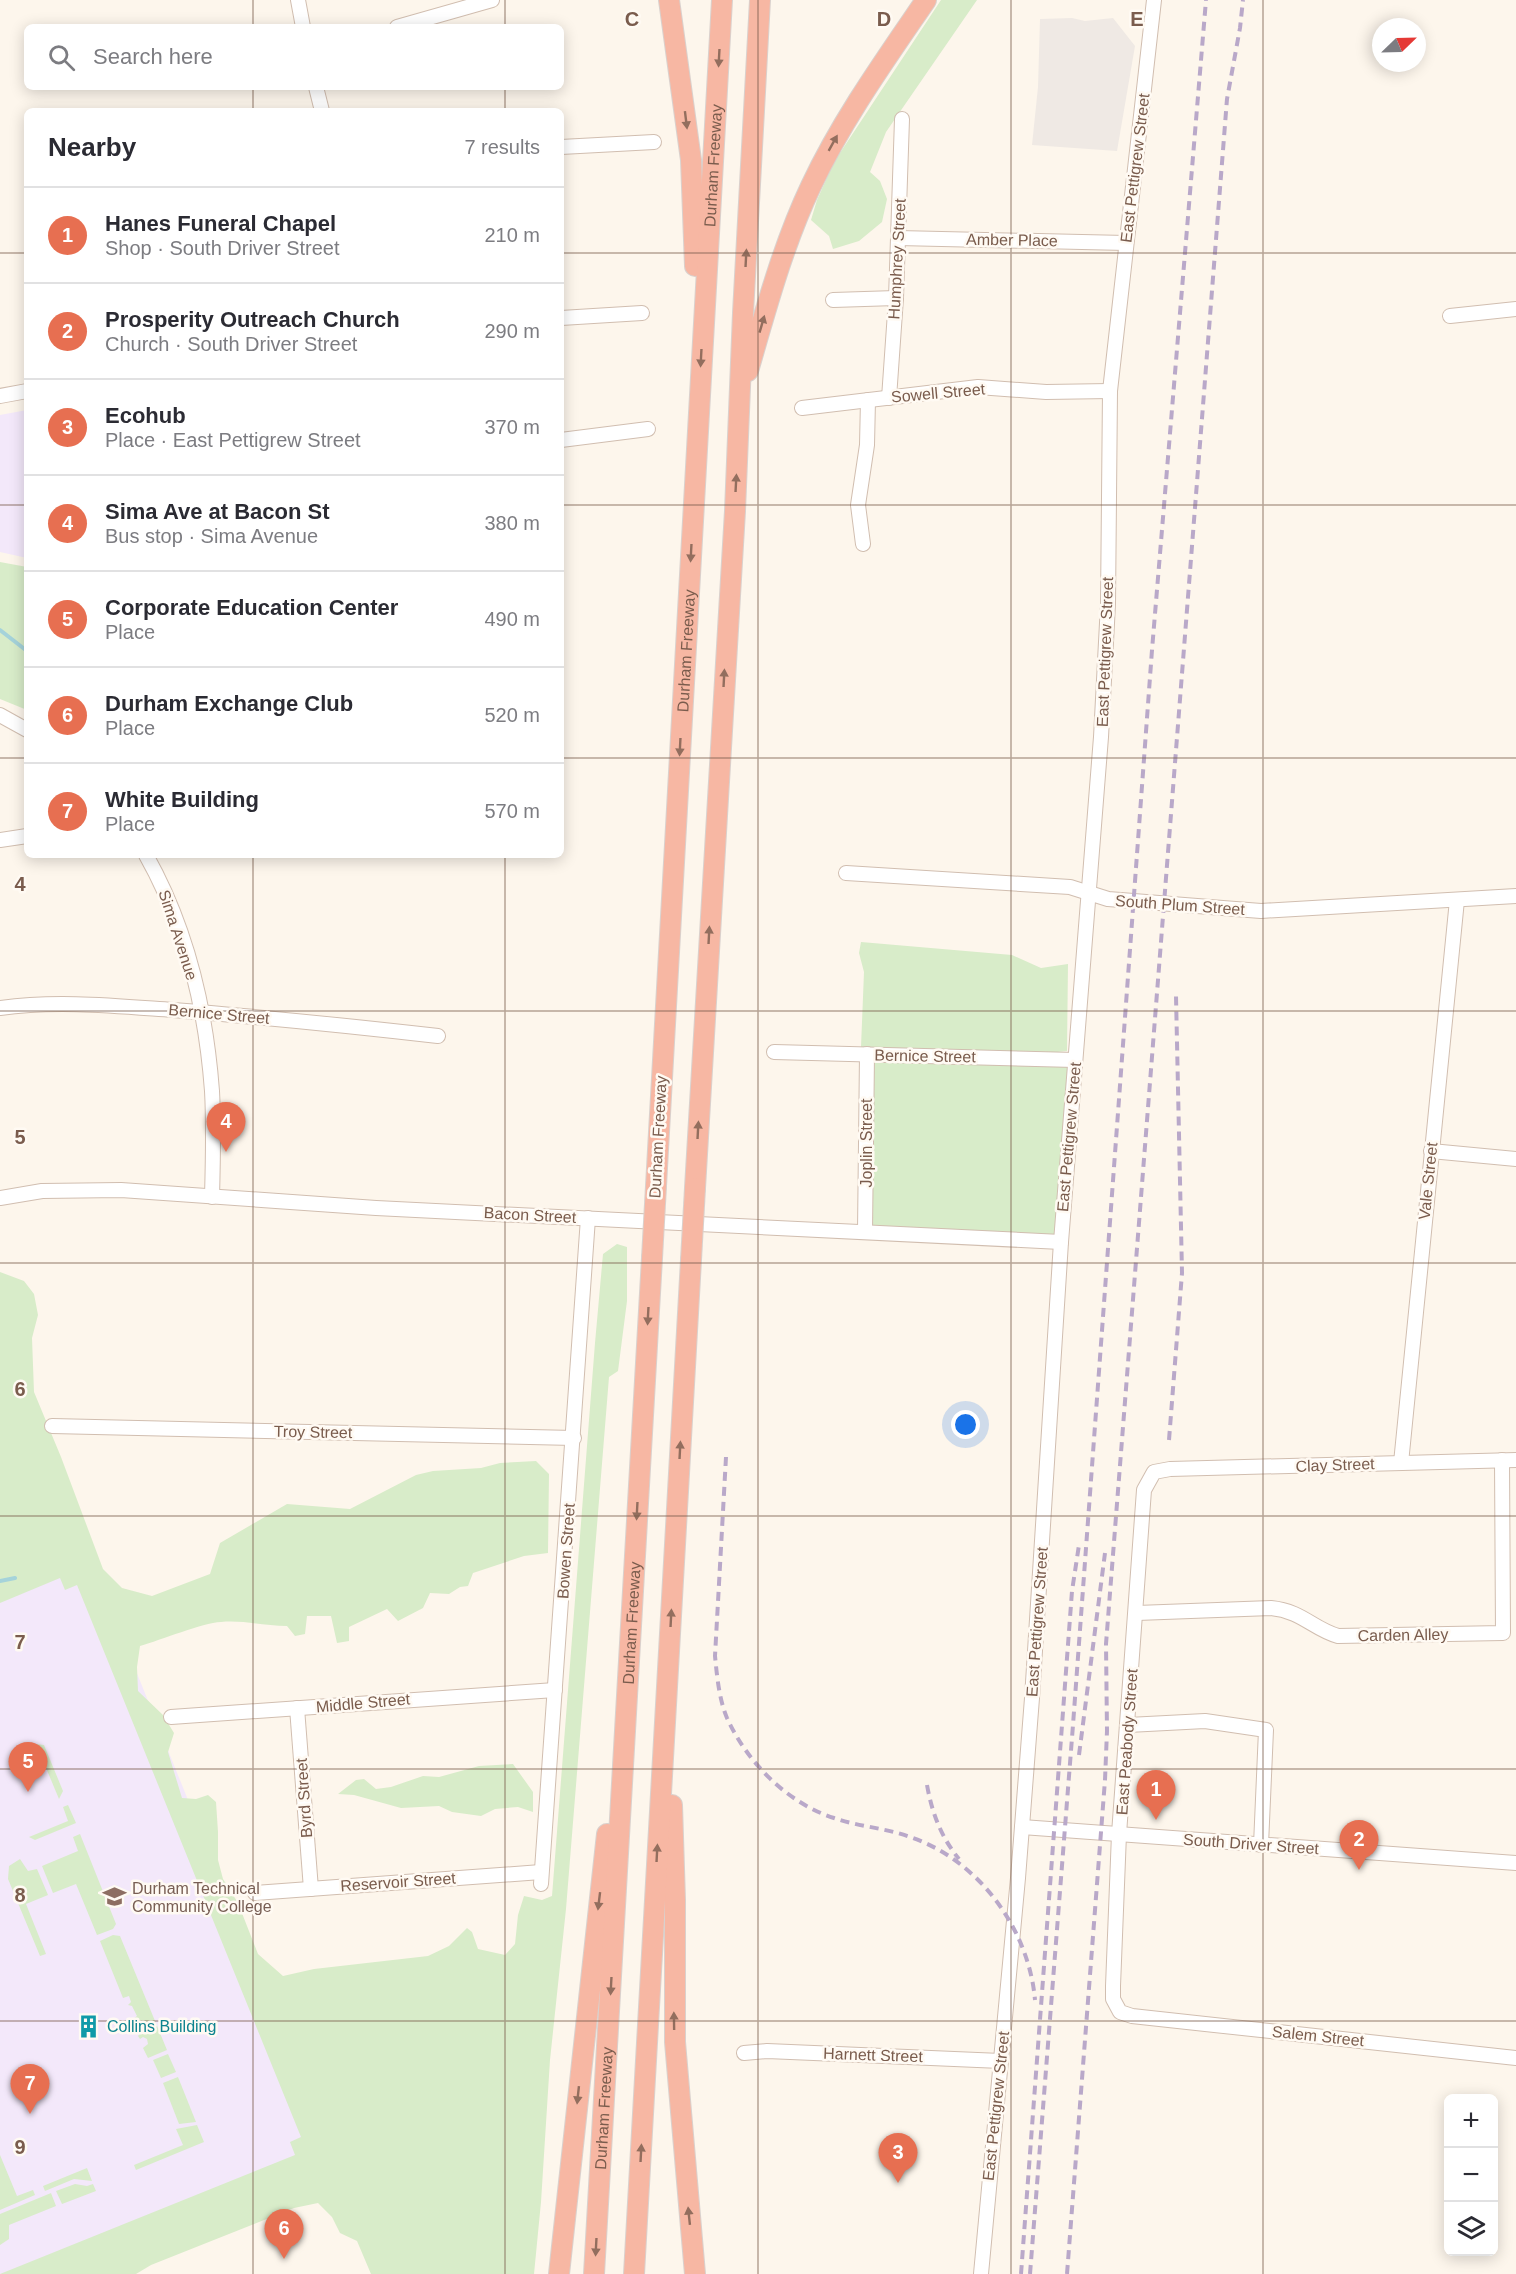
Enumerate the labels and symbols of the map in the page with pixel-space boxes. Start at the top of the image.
text: C [625,8,639,30]
text: D [877,8,891,30]
text: E [1130,8,1144,30]
north arrow [1372,18,1426,72]
one-way arrow [714,49,723,68]
street label: East Pettigrew Street [1117,92,1153,244]
street label: Durham Freeway [701,104,725,227]
one-way arrow [682,111,691,130]
one-way arrow [828,134,838,151]
street label: Humphrey Street [885,198,909,320]
street label: Amber Place [966,231,1058,249]
one-way arrow [741,248,750,267]
one-way arrow [758,314,767,332]
one-way arrow [697,348,706,367]
street label: Sowell Street [890,380,986,406]
one-way arrow [731,474,740,493]
one-way arrow [686,543,695,562]
street label: East Pettigrew Street [1094,576,1116,727]
street label: Durham Freeway [674,589,698,713]
one-way arrow [720,668,729,687]
one-way arrow [676,738,685,757]
text: 4 [14,873,26,895]
street label: Sima Avenue [155,888,201,982]
street label: South Plum Street [1115,892,1246,918]
one-way arrow [705,926,714,945]
street label: Bernice Street [168,1001,271,1027]
street label: Bernice Street [874,1047,976,1065]
street label: East Pettigrew Street [1054,1061,1084,1213]
street label: Durham Freeway [646,1075,670,1199]
street label: Joplin Street [858,1098,875,1187]
pin: 4 [206,1102,246,1152]
one-way arrow [694,1120,703,1139]
text: 5 [14,1126,26,1148]
street label: Vale Street [1415,1141,1441,1221]
street label: Bacon Street [483,1204,577,1226]
one-way arrow [644,1306,653,1325]
text: 6 [14,1378,26,1400]
your location [951,1410,980,1439]
street label: Troy Street [274,1423,353,1441]
one-way arrow [676,1440,685,1459]
street label: Clay Street [1295,1455,1375,1475]
one-way arrow [633,1501,642,1520]
street label: Bowen Street [554,1502,578,1600]
street label: East Pettigrew Street [1023,1546,1051,1698]
street label: Durham Freeway [619,1561,643,1685]
one-way arrow [666,1609,675,1628]
street label: Carden Alley [1357,1626,1449,1644]
text: 7 [14,1631,26,1653]
street label: East Peabody Street [1113,1668,1141,1816]
street label: Middle Street [315,1690,411,1716]
pin: 5 [9,1742,48,1792]
street label: Byrd Street [293,1757,315,1839]
pin: 1 [1136,1770,1176,1820]
pin: 2 [1340,1820,1378,1870]
street label: South Driver Street [1183,1831,1320,1857]
one-way arrow [653,1844,662,1863]
street label: Reservoir Street [340,1869,457,1895]
place label: Durham Technical Community College [132,1880,272,1915]
text: 8 [14,1884,26,1906]
school or university icon: Durham Technical Community College [101,1884,127,1910]
one-way arrow [594,1892,604,1911]
one-way arrow [606,1977,615,1996]
one-way arrow [669,2012,679,2031]
building icon: Collins Building [76,2013,102,2039]
place label: Collins Building [107,2018,216,2035]
street label: Salem Street [1271,2023,1365,2049]
street label: East Pettigrew Street [980,2030,1012,2182]
street label: Harnett Street [823,2045,924,2065]
street label: Durham Freeway [591,2046,615,2170]
pin: 7 [10,2064,50,2114]
one-way arrow [573,2085,583,2104]
pin: 3 [878,2134,918,2183]
text: 9 [14,2136,26,2158]
one-way arrow [636,2143,645,2162]
one-way arrow [685,2206,694,2225]
pin: 6 [264,2210,304,2259]
one-way arrow [591,2237,601,2256]

